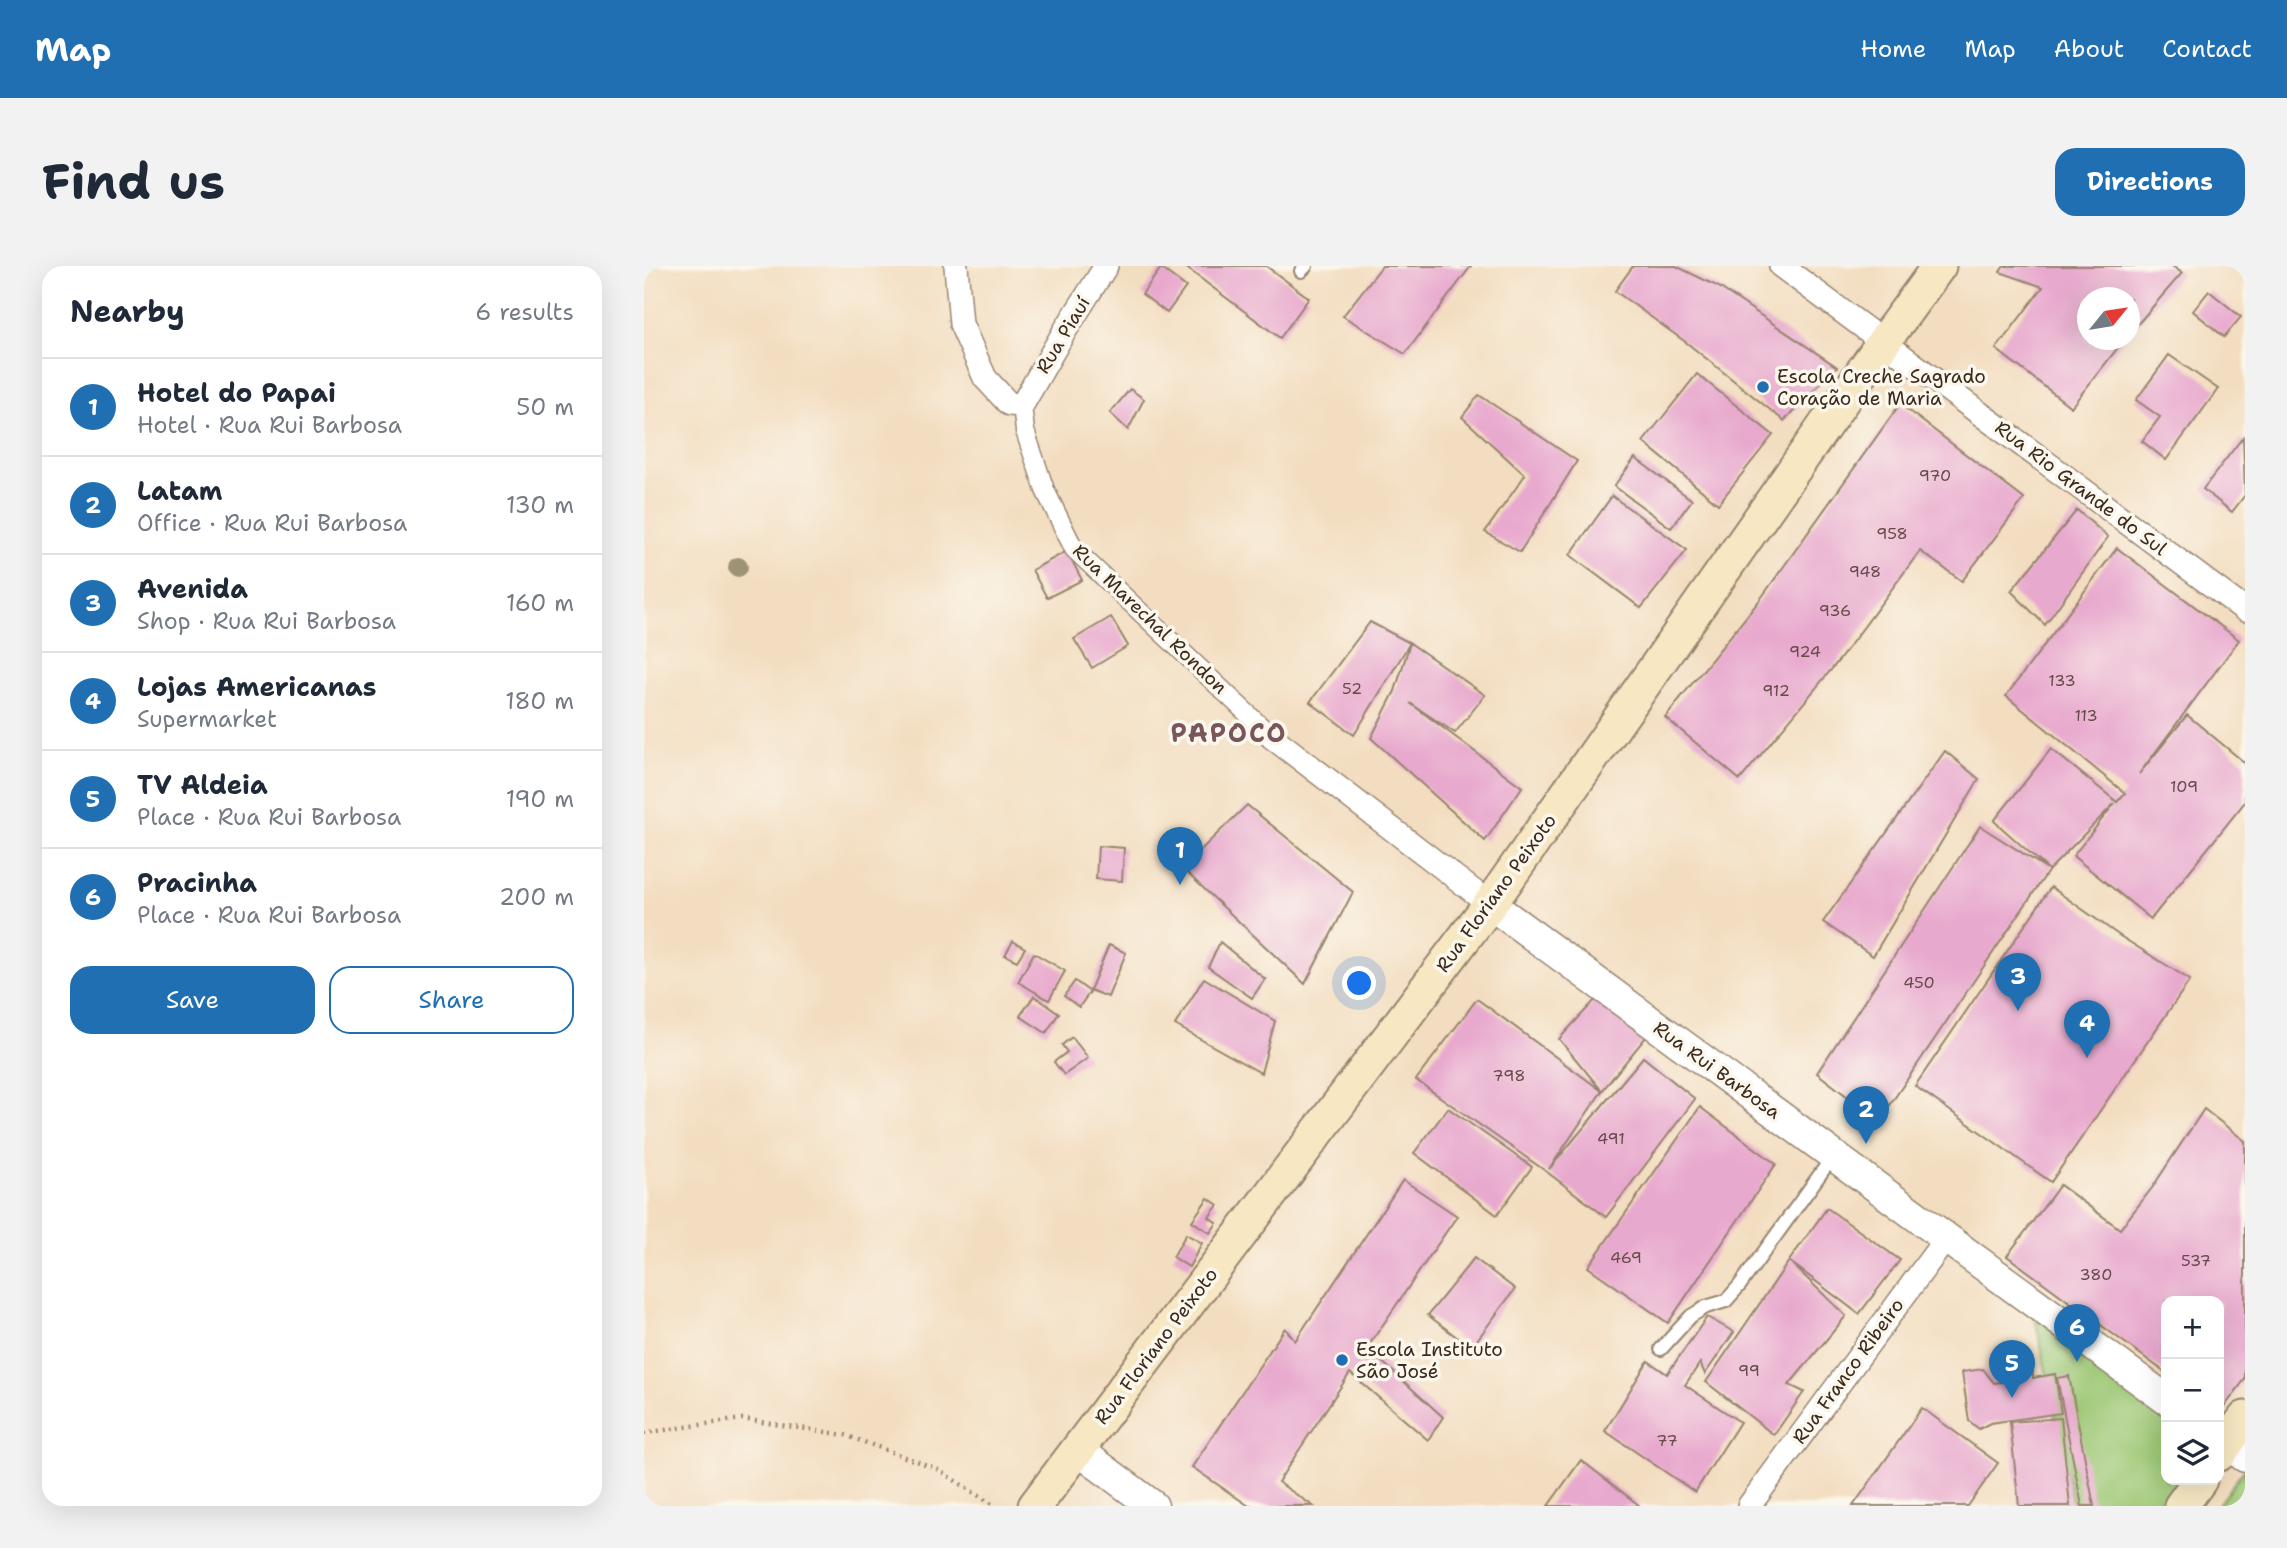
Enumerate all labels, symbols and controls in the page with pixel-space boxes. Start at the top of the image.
text: Map [35,27,111,72]
text: Home [1860,33,1926,65]
text: Map [1964,33,2016,65]
text: About [2054,33,2124,65]
text: Contact [2162,33,2252,65]
button: Directions [2055,148,2245,216]
text: Find us [42,149,225,215]
north arrow [2077,287,2140,350]
text: Nearby [70,291,185,332]
street label: Rua Piauí [1030,291,1096,378]
text: 6 results [475,297,574,327]
place label: Escola Creche Sagrado Coração de Maria [1777,364,1986,411]
text: Hotel do Papai [137,375,336,410]
marker: Escola Creche Sagrado Coração de Maria [1755,379,1771,395]
text: 1 [88,392,98,422]
text: 50 m [516,392,574,422]
text: Hotel · Rua Rui Barbosa [137,410,402,440]
street label: Rua Rio Grande do Sul [1990,415,2172,561]
house number: 970 [1919,465,1951,486]
text: Latam [137,473,222,508]
text: 2 [85,490,101,520]
text: 130 m [506,490,574,520]
text: Office · Rua Rui Barbosa [137,508,407,538]
house number: 958 [1876,523,1908,544]
street label: Rua Marechal Rondon [1067,539,1233,699]
house number: 948 [1849,561,1881,582]
text: Avenida [137,571,248,606]
text: 3 [85,588,101,618]
text: 160 m [506,588,574,618]
house number: 936 [1819,600,1851,621]
text: Shop · Rua Rui Barbosa [137,606,396,636]
house number: 924 [1789,641,1821,662]
text: Lojas Americanas [137,669,376,704]
house number: 133 [2048,670,2076,691]
house number: 52 [1342,678,1362,699]
house number: 912 [1762,680,1790,701]
text: 4 [85,686,101,716]
text: 180 m [505,686,574,716]
text: Supermarket [137,704,277,734]
house number: 113 [2074,705,2098,726]
district label: PAPOCO [1170,715,1288,750]
text: TV Aldeia [137,767,268,802]
house number: 109 [2170,776,2198,797]
text: 5 [86,784,100,814]
text: 190 m [506,784,574,814]
text: Place · Rua Rui Barbosa [137,802,401,832]
street label: Rua Floriano Peixoto [1430,809,1562,977]
pin: 1 [1157,827,1203,885]
text: Pracinha [137,865,257,900]
text: 6 [85,882,101,912]
text: 200 m [499,882,574,912]
text: Place · Rua Rui Barbosa [137,900,401,930]
pin: 3 [1995,953,2041,1011]
button: Save [70,966,315,1034]
button: Share [329,966,574,1034]
your location [1342,966,1376,1000]
house number: 450 [1903,972,1935,993]
pin: 4 [2064,1000,2110,1058]
street label: Rua Rui Barbosa [1648,1015,1786,1125]
house number: 798 [1493,1065,1525,1086]
pin: 2 [1843,1086,1889,1144]
house number: 491 [1597,1128,1625,1149]
house number: 469 [1610,1247,1642,1268]
house number: 537 [2181,1250,2211,1271]
street label: Rua Floriano Peixoto [1089,1263,1223,1429]
house number: 380 [2080,1264,2112,1285]
street label: Rua Franco Ribeiro [1787,1293,1909,1449]
map controls [2161,1296,2224,1485]
button: + [2161,1296,2224,1359]
pin: 6 [2054,1304,2100,1362]
place label: Escola Instituto São José [1356,1337,1503,1384]
pin: 5 [1989,1340,2035,1398]
marker: Escola Instituto São José [1334,1352,1350,1368]
button: − [2161,1359,2224,1422]
house number: 99 [1738,1360,1760,1381]
button: layers [2161,1422,2224,1485]
house number: 77 [1656,1430,1678,1451]

